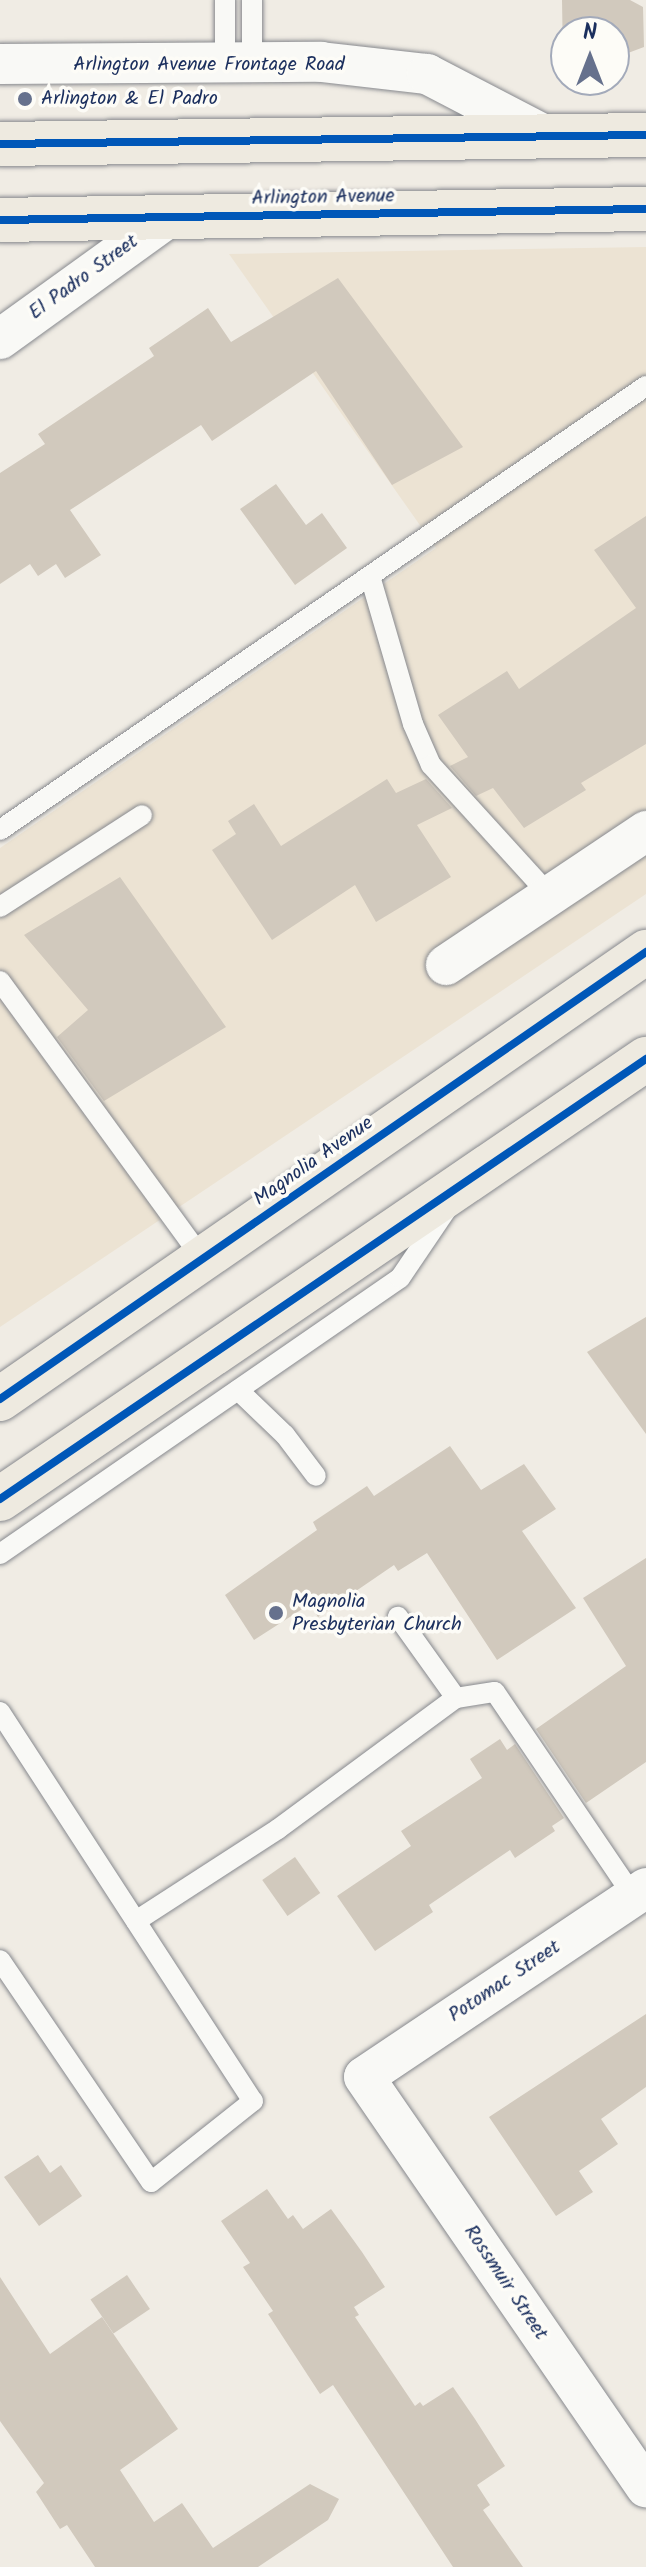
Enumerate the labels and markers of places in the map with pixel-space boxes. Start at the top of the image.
place label: Arlington & El Padro [41,87,218,111]
marker: Arlington & El Padro [16,90,34,108]
place label: Magnolia Presbyterian Church [292,1590,462,1637]
marker: Magnolia Presbyterian Church [267,1604,285,1622]

